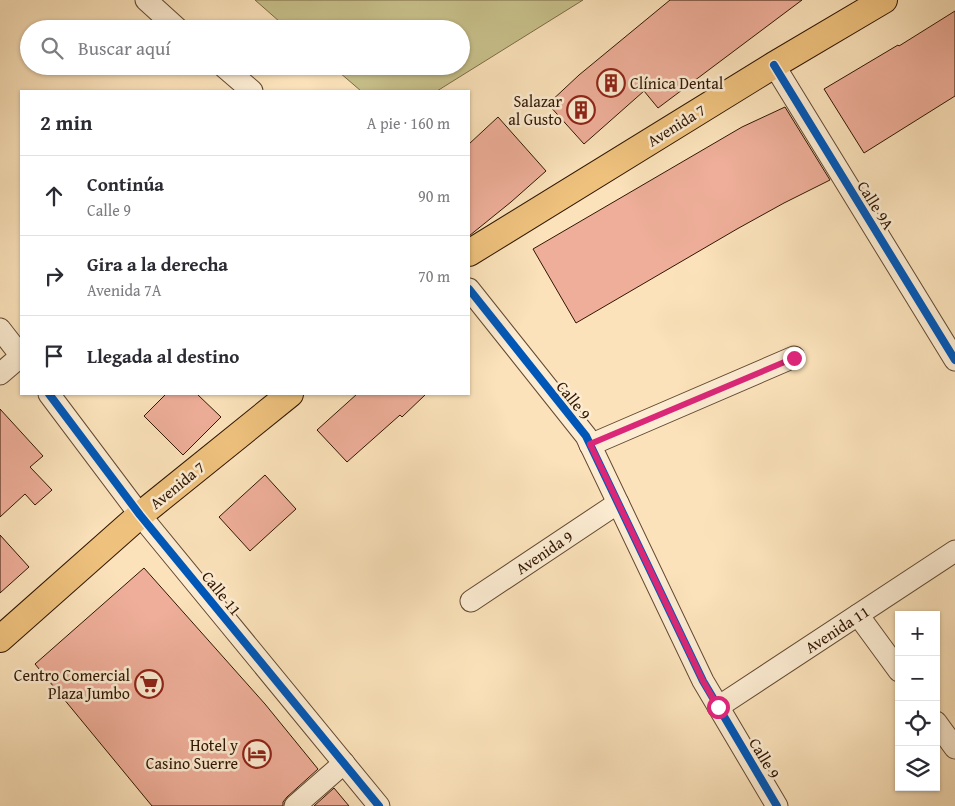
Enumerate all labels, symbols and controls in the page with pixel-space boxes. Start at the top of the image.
search box [20,20,470,75]
icon: search [38,34,66,62]
text: Buscar aquí [78,34,171,62]
building icon: Clínica Dental [596,68,626,98]
place label: Clínica Dental [630,71,724,95]
place label: Salazar al Gusto [508,89,562,131]
building icon: Salazar al Gusto [566,95,596,125]
street label: Avenida 7 [642,97,710,152]
text: 2 min [40,107,92,138]
text: A pie · 160 m [367,111,450,135]
text: Continúa [87,170,164,198]
street label: Calle 9A [852,176,901,234]
icon: ahead [40,182,68,210]
text: 90 m [418,184,450,208]
text: Calle 9 [87,198,131,222]
text: Gira a la derecha [87,250,228,278]
icon: right [40,262,68,290]
text: 70 m [418,264,450,288]
text: Avenida 7A [87,278,162,302]
icon: arrive [40,342,68,370]
text: Llegada al destino [87,342,239,370]
route end [783,347,806,370]
street label: Calle 9 [551,375,597,425]
street label: Avenida 7 [144,455,210,515]
street label: Avenida 9 [510,524,578,580]
street label: Calle 11 [196,565,248,621]
street label: Avenida 11 [800,599,874,659]
map controls [895,611,940,791]
button: + [895,611,940,656]
button: − [895,656,940,701]
place label: Centro Comercial Plaza Jumbo [14,663,131,705]
supermarket icon: Centro Comercial Plaza Jumbo [134,669,164,699]
route start [707,696,730,719]
button: locate [895,701,940,746]
place label: Hotel y Casino Suerre [146,733,238,775]
street label: Calle 9 [743,733,787,783]
hotel icon: Hotel y Casino Suerre [242,739,272,769]
button: layers [895,746,940,791]

